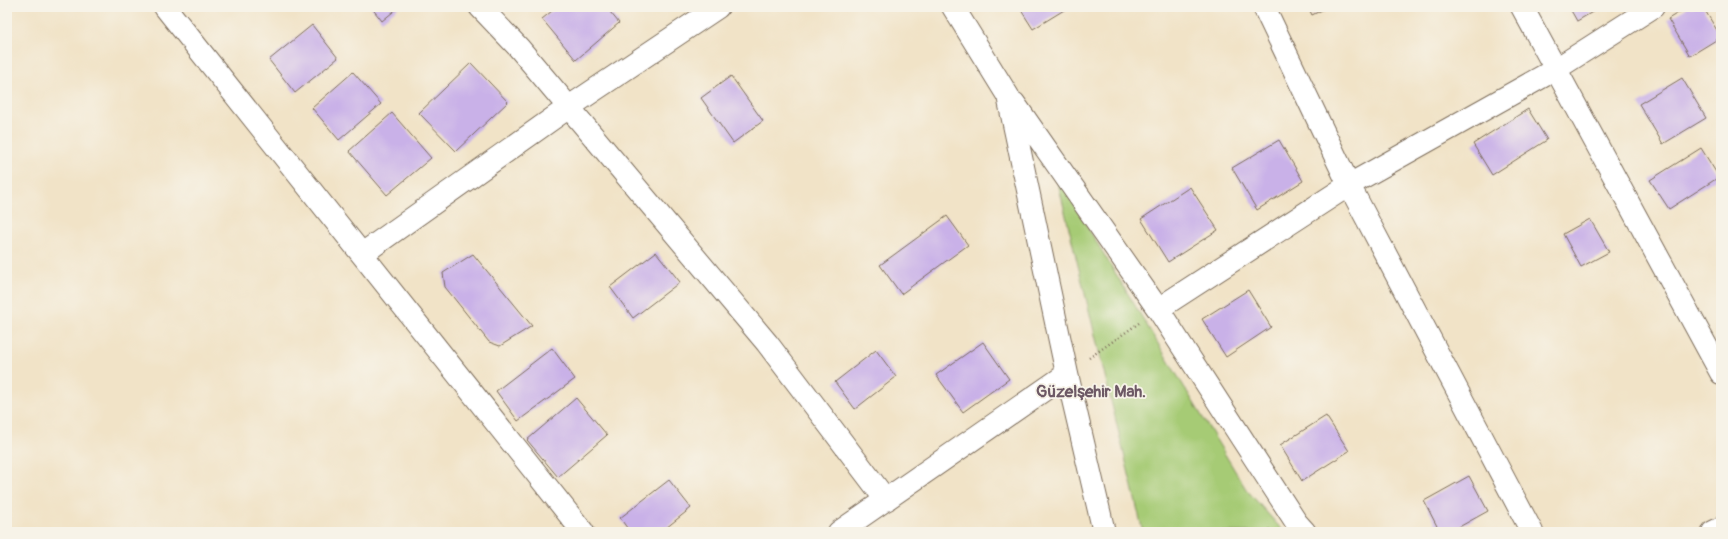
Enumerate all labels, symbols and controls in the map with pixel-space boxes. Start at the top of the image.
district label: Güzelşehir Mah. [1036,381,1146,402]

